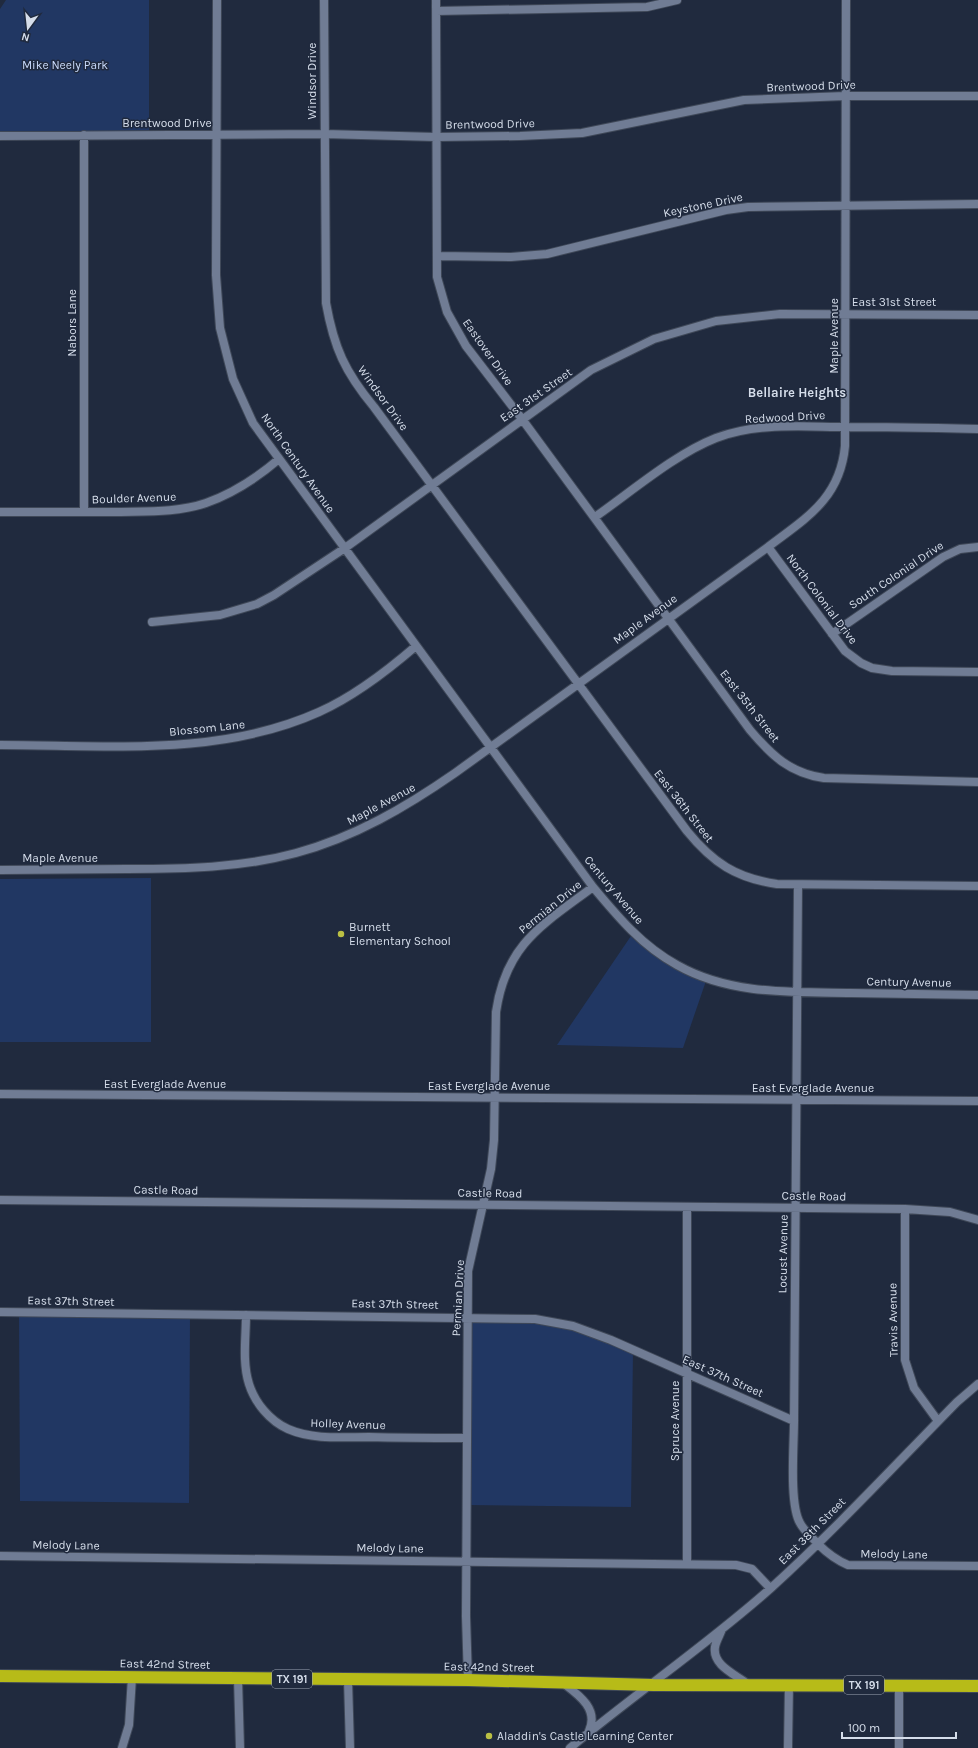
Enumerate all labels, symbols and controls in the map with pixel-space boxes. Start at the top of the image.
north arrow [8,8,48,48]
text: N [20,30,31,44]
street label: Windsor Drive [305,43,319,119]
park label: Mike Neely Park [22,58,108,72]
street label: Brentwood Drive [766,77,856,95]
street label: Brentwood Drive [122,116,212,130]
street label: Brentwood Drive [445,116,535,132]
street label: Keystone Drive [662,190,744,220]
street label: Nabors Lane [65,289,79,357]
street label: East 31st Street [852,295,937,309]
street label: Maple Avenue [827,298,841,374]
street label: Eastover Drive [460,316,516,388]
street label: Windsor Drive [355,363,411,433]
street label: East 31st Street [497,365,575,425]
district label: Bellaire Heights [748,385,846,400]
street label: Redwood Drive [744,408,826,426]
street label: North Century Avenue [258,410,338,516]
street label: Boulder Avenue [91,490,177,506]
street label: South Colonial Drive [846,538,946,612]
street label: North Colonial Drive [784,551,860,647]
street label: Maple Avenue [610,591,680,647]
street label: East 35th Street [717,667,783,746]
street label: Blossom Lane [168,717,246,739]
street label: East 36th Street [651,767,717,846]
street label: Maple Avenue [344,780,418,828]
street label: Maple Avenue [22,851,98,865]
street label: Century Avenue [581,853,647,927]
street label: Permian Drive [516,877,584,937]
place label: Burnett Elementary School [349,920,451,948]
marker: Burnett Elementary School [336,929,346,939]
street label: Century Avenue [866,974,952,990]
street label: East Everglade Avenue [104,1077,226,1091]
street label: East Everglade Avenue [428,1079,550,1093]
street label: East Everglade Avenue [752,1081,874,1095]
street label: Castle Road [133,1182,199,1198]
street label: Castle Road [457,1185,523,1201]
street label: Castle Road [781,1188,847,1204]
street label: Locust Avenue [775,1214,791,1294]
street label: Permian Drive [449,1259,467,1337]
street label: Travis Avenue [885,1283,901,1357]
street label: East 37th Street [27,1293,115,1309]
street label: East 37th Street [351,1296,439,1312]
street label: East 37th Street [680,1352,766,1400]
street label: Spruce Avenue [668,1381,682,1461]
street label: Holley Avenue [310,1416,386,1432]
street label: East 38th Street [776,1494,849,1567]
street label: Melody Lane [32,1537,100,1553]
street label: Melody Lane [356,1540,424,1556]
street label: Melody Lane [860,1546,928,1562]
street label: East 42nd Street [119,1656,211,1672]
street label: East 42nd Street [443,1659,535,1675]
road number: TX 191 [272,1670,312,1688]
road number: TX 191 [844,1676,884,1694]
scale bar [842,1714,956,1740]
text: 100 m [848,1721,880,1735]
place label: Aladdin's Castle Learning Center [497,1729,674,1743]
marker: Aladdin's Castle Learning Center [484,1731,494,1741]

